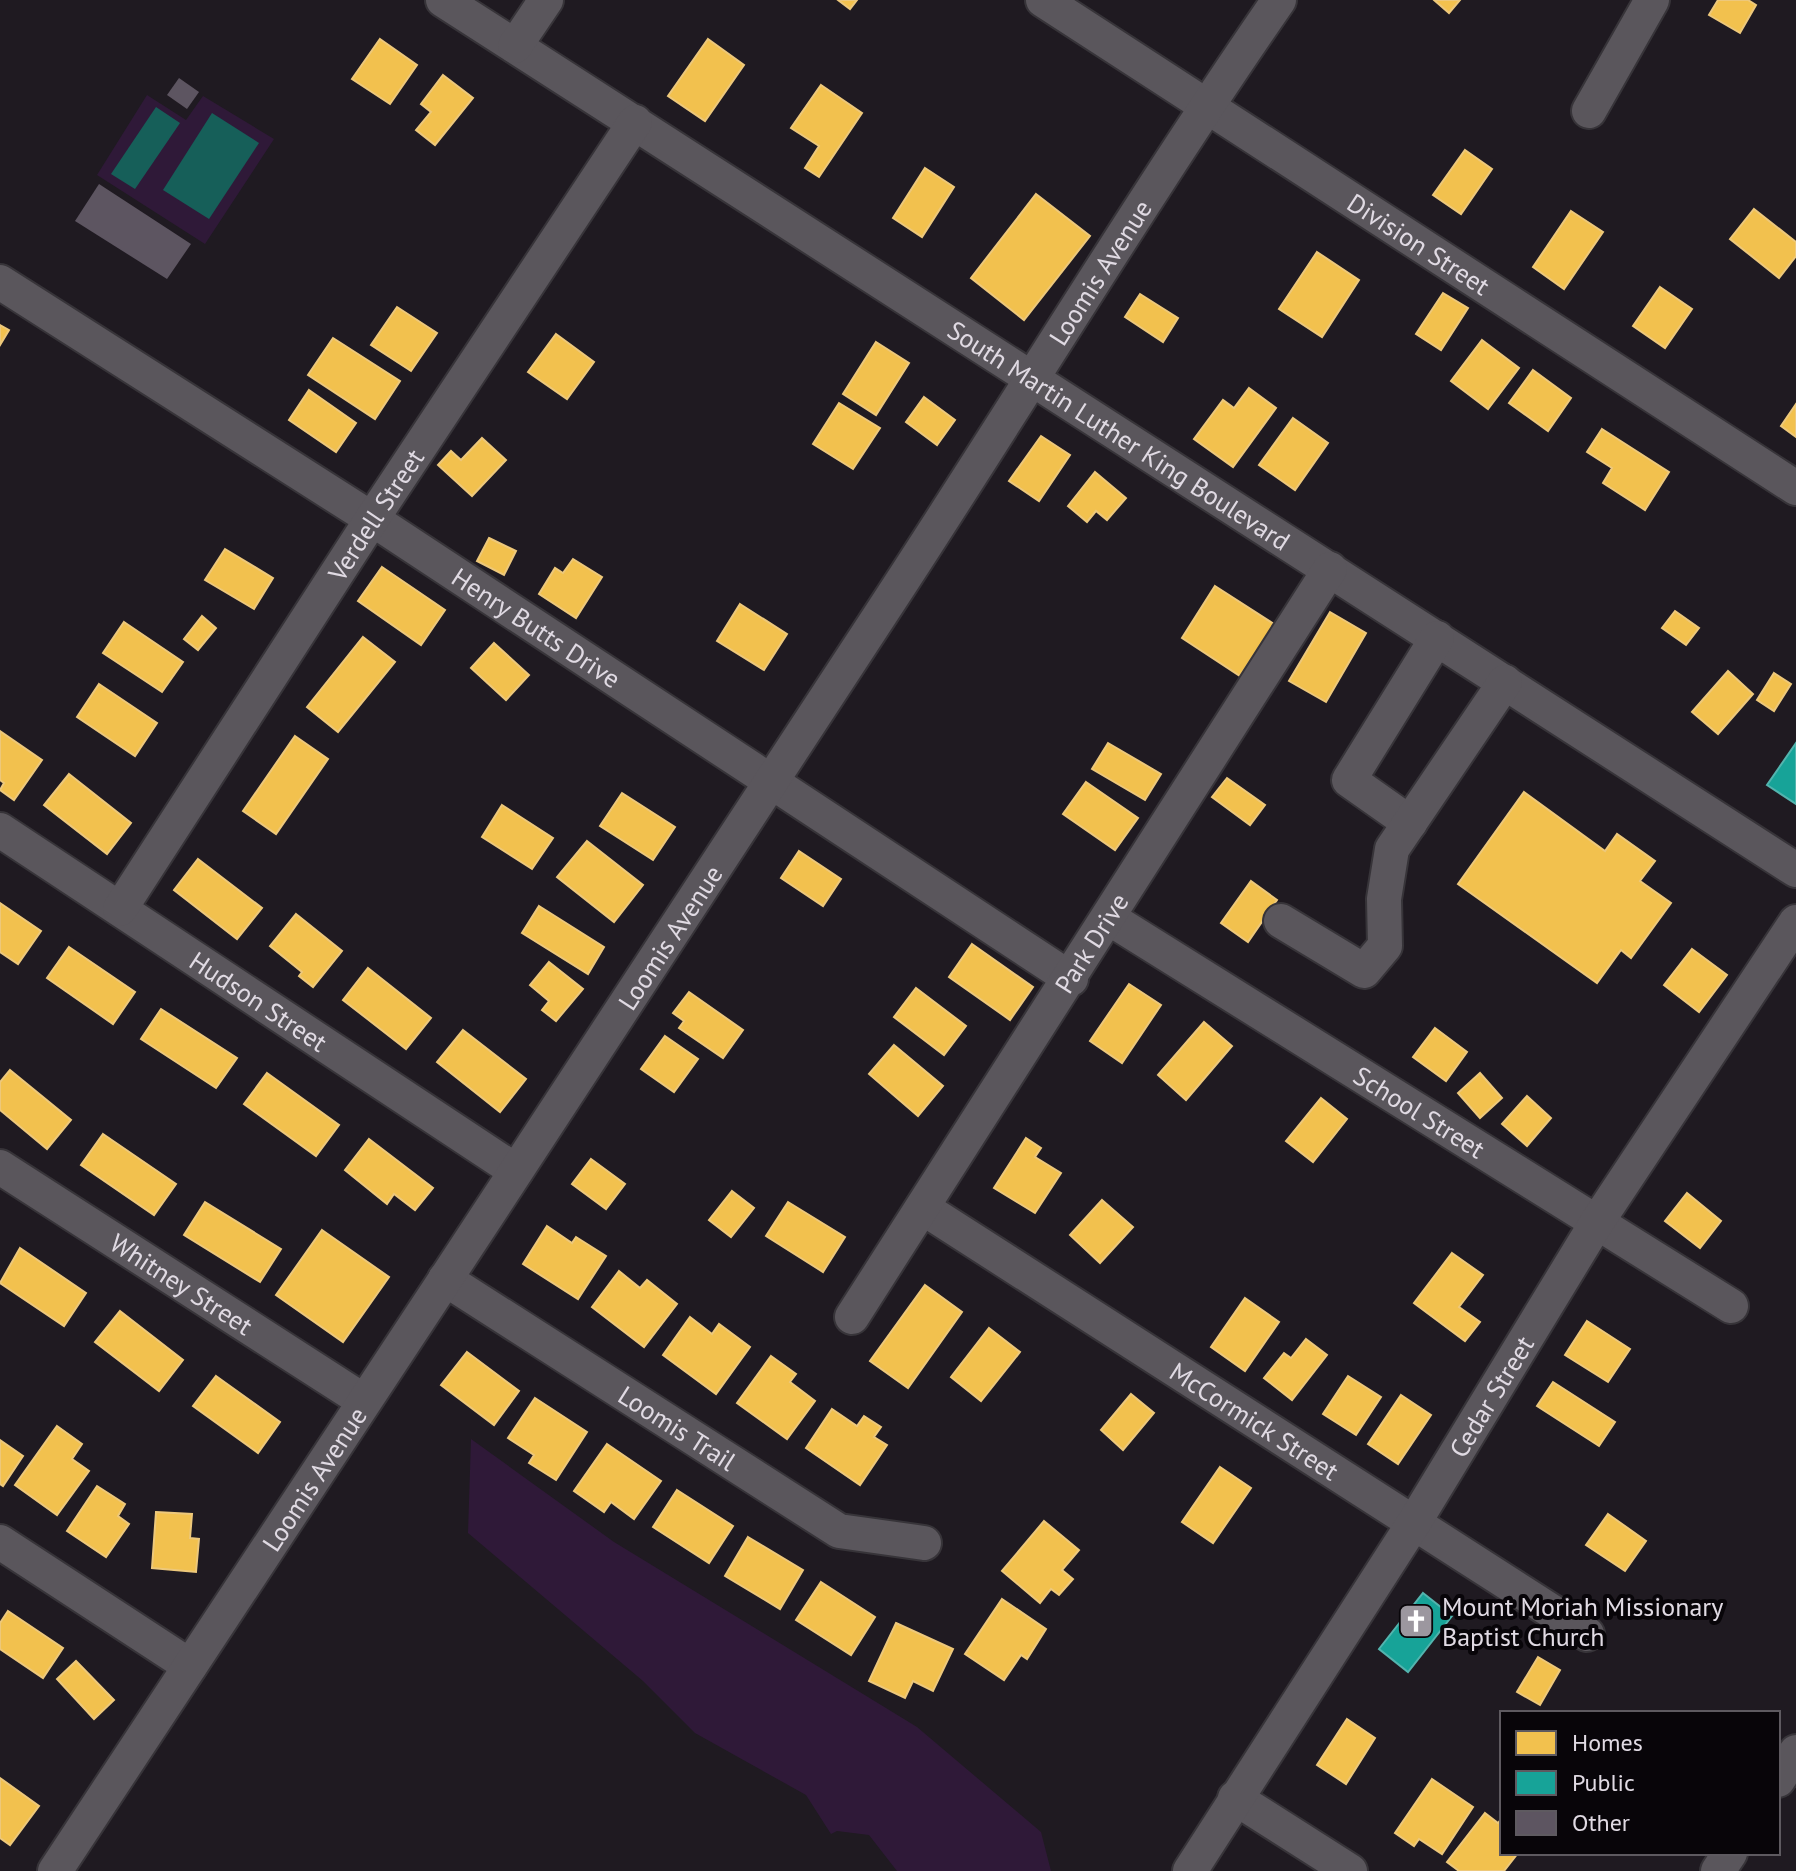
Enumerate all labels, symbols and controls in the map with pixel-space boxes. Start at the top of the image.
street label: Division Street [1342,185,1496,302]
street label: Loomis Avenue [1041,193,1158,351]
street label: South Martin Luther King Boulevard [942,313,1297,557]
street label: Verdell Street [320,442,431,588]
street label: Henry Butts Drive [446,560,627,695]
street label: Loomis Avenue [610,859,729,1016]
street label: Park Drive [1047,887,1135,999]
street label: Hudson Street [184,944,334,1058]
street label: School Street [1348,1058,1491,1165]
street label: Whitney Street [104,1226,259,1342]
street label: Cedar Street [1441,1329,1540,1463]
street label: McCormick Street [1164,1354,1345,1487]
street label: Loomis Trail [613,1378,743,1478]
street label: Loomis Avenue [254,1400,373,1557]
place label: Mount Moriah Missionary Baptist Church [1442,1590,1723,1653]
church icon: Mount Moriah Missionary Baptist Church [1397,1602,1435,1640]
legend [1500,1711,1780,1855]
text: Homes [1572,1727,1643,1758]
text: Public [1572,1767,1635,1798]
text: Other [1572,1807,1630,1838]

